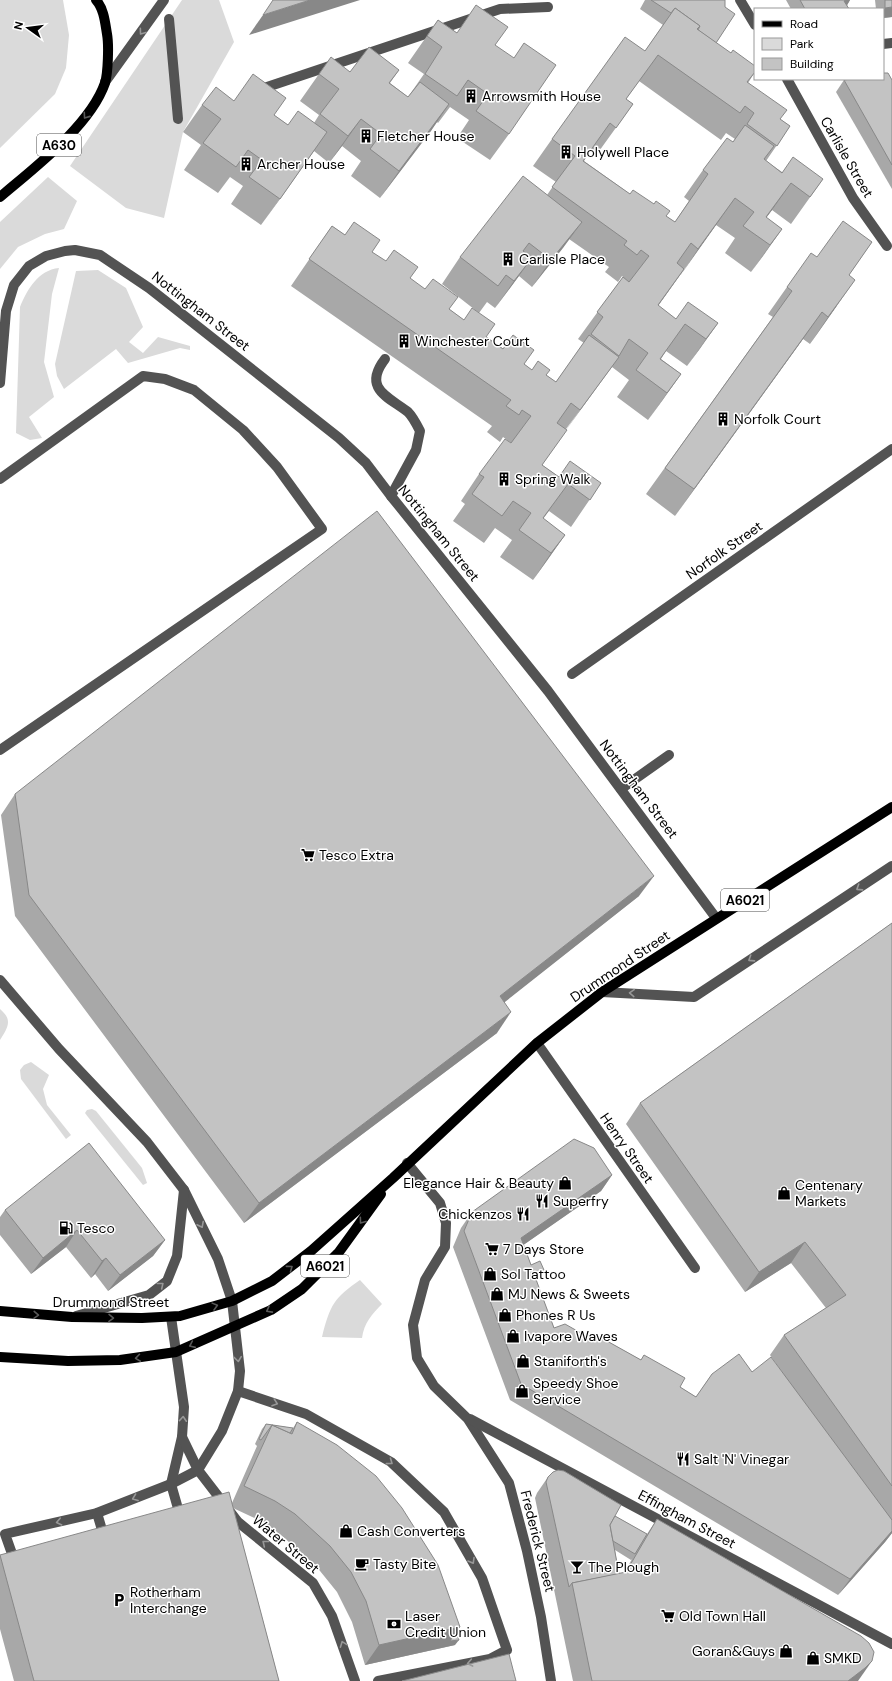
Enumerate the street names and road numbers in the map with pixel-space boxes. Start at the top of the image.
street label: Carlisle Street [816,113,878,201]
road number: A630 [37,134,81,156]
street label: Nottingham Street [148,267,254,355]
street label: Nottingham Street [394,481,484,585]
street label: Norfolk Street [682,517,766,583]
street label: Nottingham Street [596,736,682,842]
road number: A6021 [721,889,769,911]
street label: Drummond Street [567,926,673,1006]
street label: Henry Street [596,1109,658,1187]
road number: A6021 [301,1255,349,1277]
street label: Drummond Street [53,1293,169,1311]
street label: Effingham Street [635,1486,739,1552]
street label: Frederick Street [517,1488,559,1594]
street label: Water Street [249,1511,323,1577]

